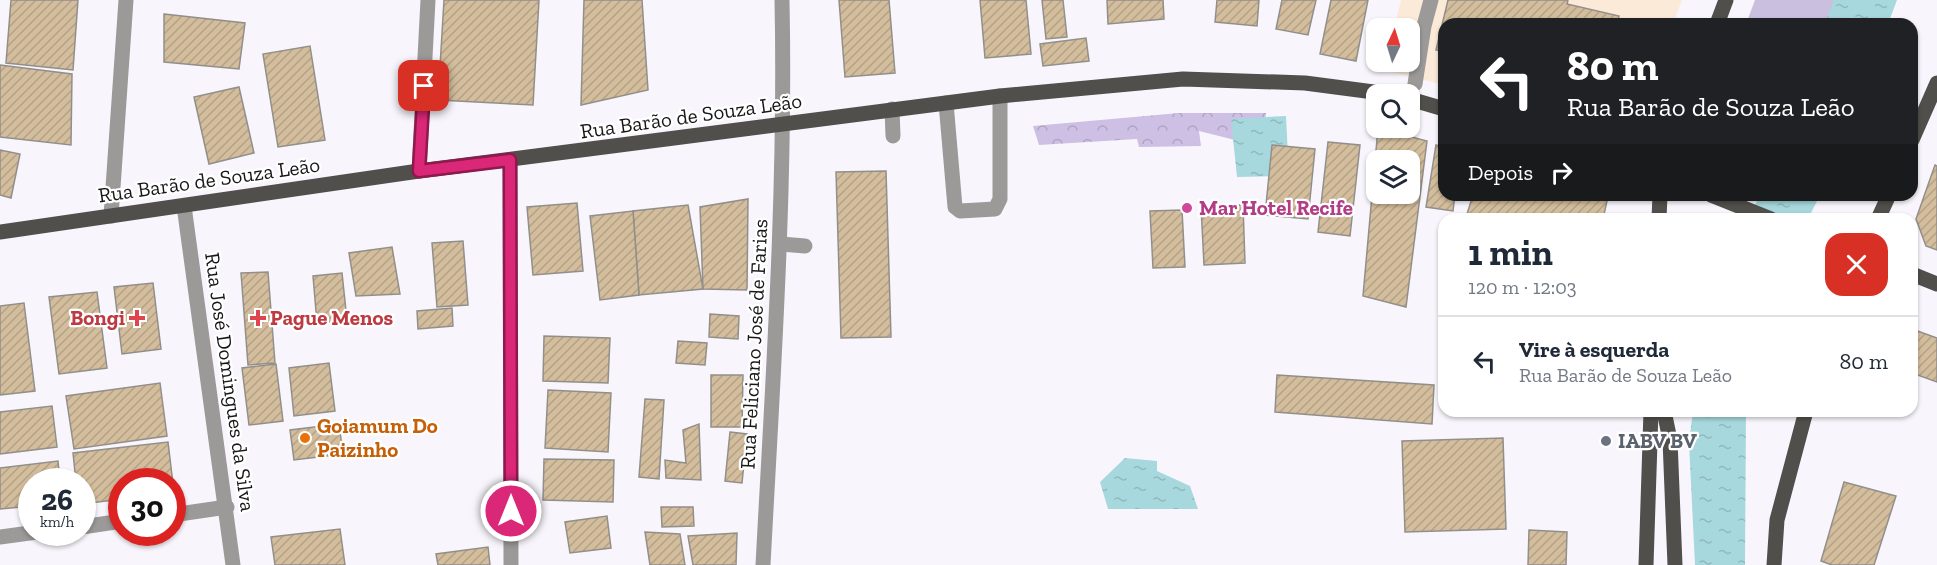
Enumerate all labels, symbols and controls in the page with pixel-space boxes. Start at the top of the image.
north arrow [1366,18,1420,72]
map controls [1366,18,1420,204]
text: 80 m [1567,40,1658,91]
icon: left [1468,42,1546,120]
pin [398,60,449,111]
icon: arrive [407,69,440,102]
button: search [1366,84,1420,138]
street label: Rua Barão de Souza Leão [578,88,803,143]
text: Rua Barão de Souza Leão [1567,91,1855,123]
button: layers [1366,150,1420,204]
street label: Rua Barão de Souza Leão [96,152,321,207]
icon: right [1545,156,1578,189]
text: Depois [1468,159,1533,186]
place label: Mar Hotel Recife [1199,195,1353,220]
marker: Mar Hotel Recife [1180,201,1194,215]
street label: Rua Feliciano José de Farias [734,218,773,470]
text: 1 min [1468,231,1553,274]
button: close [1825,233,1888,296]
street label: Rua José Domingues da Silva [200,251,261,513]
text: 120 m · 12:03 [1468,275,1577,299]
place label: Bongi [70,305,125,330]
place label: Pague Menos [270,305,393,330]
marker: Bongi [130,311,144,325]
marker: Pague Menos [251,311,265,325]
text: Vire à esquerda [1519,336,1669,363]
icon: left [1468,345,1501,378]
text: 80 m [1840,348,1888,375]
text: Rua Barão de Souza Leão [1519,363,1732,387]
place label: Goiamum Do Paizinho [317,413,438,462]
place label: IABV BV [1618,428,1697,453]
marker: Goiamum Do Paizinho [298,431,312,445]
marker: IABV BV [1599,434,1613,448]
speed limit sign: 30 [108,468,186,546]
position arrow [479,479,543,543]
text: 26 [41,482,73,518]
text: km/h [40,513,74,531]

